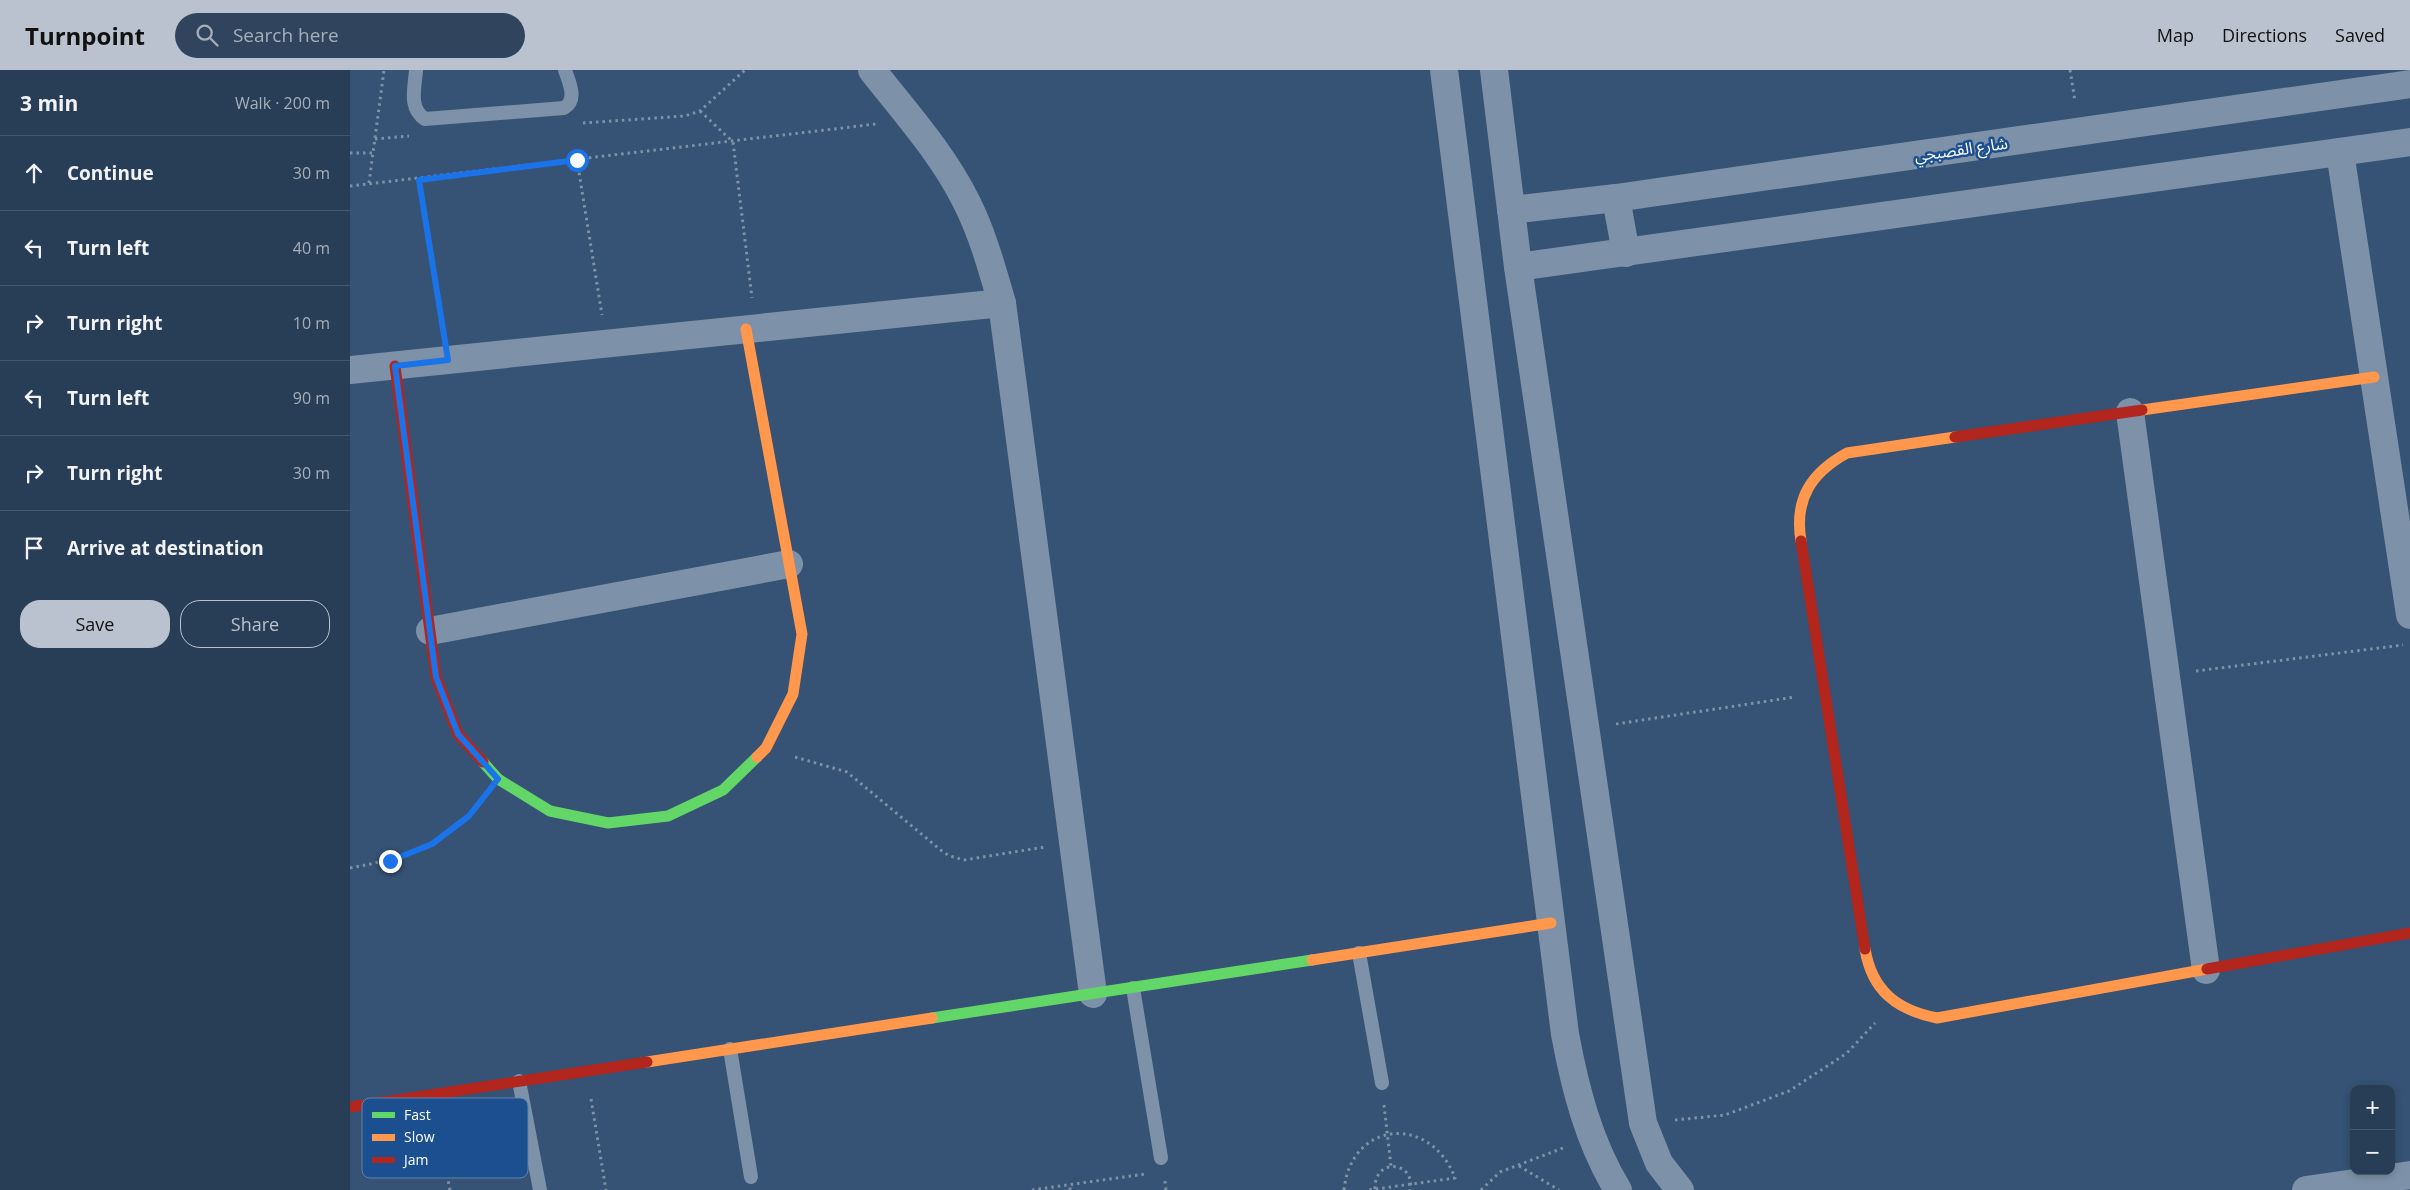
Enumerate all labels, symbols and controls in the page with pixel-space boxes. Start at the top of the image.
search box [175,13,525,58]
text: Turnpoint [25,19,145,52]
icon: search [193,21,221,49]
text: Search here [233,22,339,48]
text: Map [2157,23,2194,47]
text: Directions [2222,23,2307,47]
text: Saved [2335,23,2385,47]
text: 3 min [20,89,78,117]
text: Walk · 200 m [235,92,330,114]
street label: شارع القصبجي [1913,132,2009,168]
route start [566,149,589,172]
icon: ahead [20,159,48,187]
text: Continue [67,160,154,186]
text: 30 m [293,162,330,184]
icon: left [20,234,48,262]
text: Turn left [67,235,149,261]
text: 40 m [293,237,330,259]
icon: right [20,309,48,337]
text: Turn right [67,310,162,336]
text: 10 m [293,312,330,334]
icon: left [20,384,48,412]
text: Turn left [67,385,149,411]
text: 90 m [293,387,330,409]
icon: right [20,459,48,487]
text: Turn right [67,460,162,486]
text: 30 m [293,462,330,484]
icon: arrive [20,534,48,562]
text: Arrive at destination [67,535,264,561]
button: Save [20,600,170,648]
button: Share [180,600,330,648]
route end [379,850,402,873]
map controls [2350,1085,2395,1175]
button: + [2350,1085,2395,1130]
legend [362,1098,528,1178]
text: Fast [404,1105,431,1124]
text: Slow [404,1127,435,1146]
button: − [2350,1130,2395,1175]
text: Jam [402,1150,429,1169]

